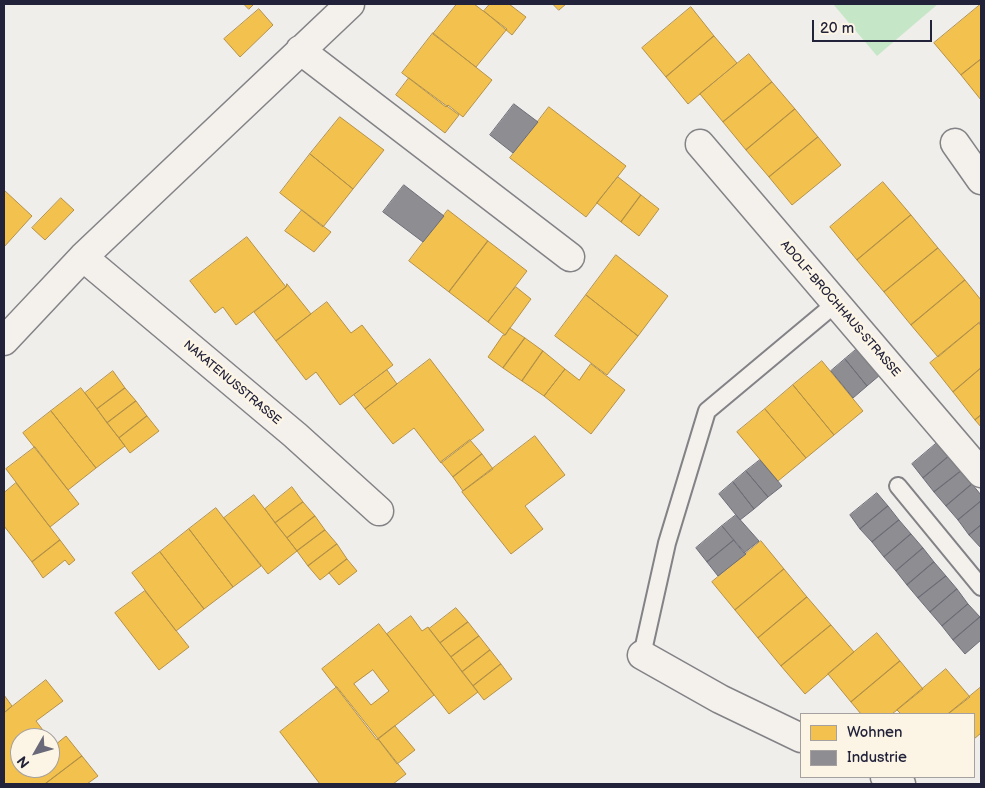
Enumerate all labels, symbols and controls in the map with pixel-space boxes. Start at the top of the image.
scale bar [815,10,935,42]
text: 20 m [820,19,854,38]
street label: ADOLF-BROCHHAUS-STRASSE [777,238,903,380]
street label: NAKATENUSSTRASSE [180,338,284,428]
legend [800,713,975,778]
text: Wohnen [847,723,902,742]
north arrow [10,728,60,778]
text: Industrie [847,748,907,767]
text: N [14,753,34,771]

